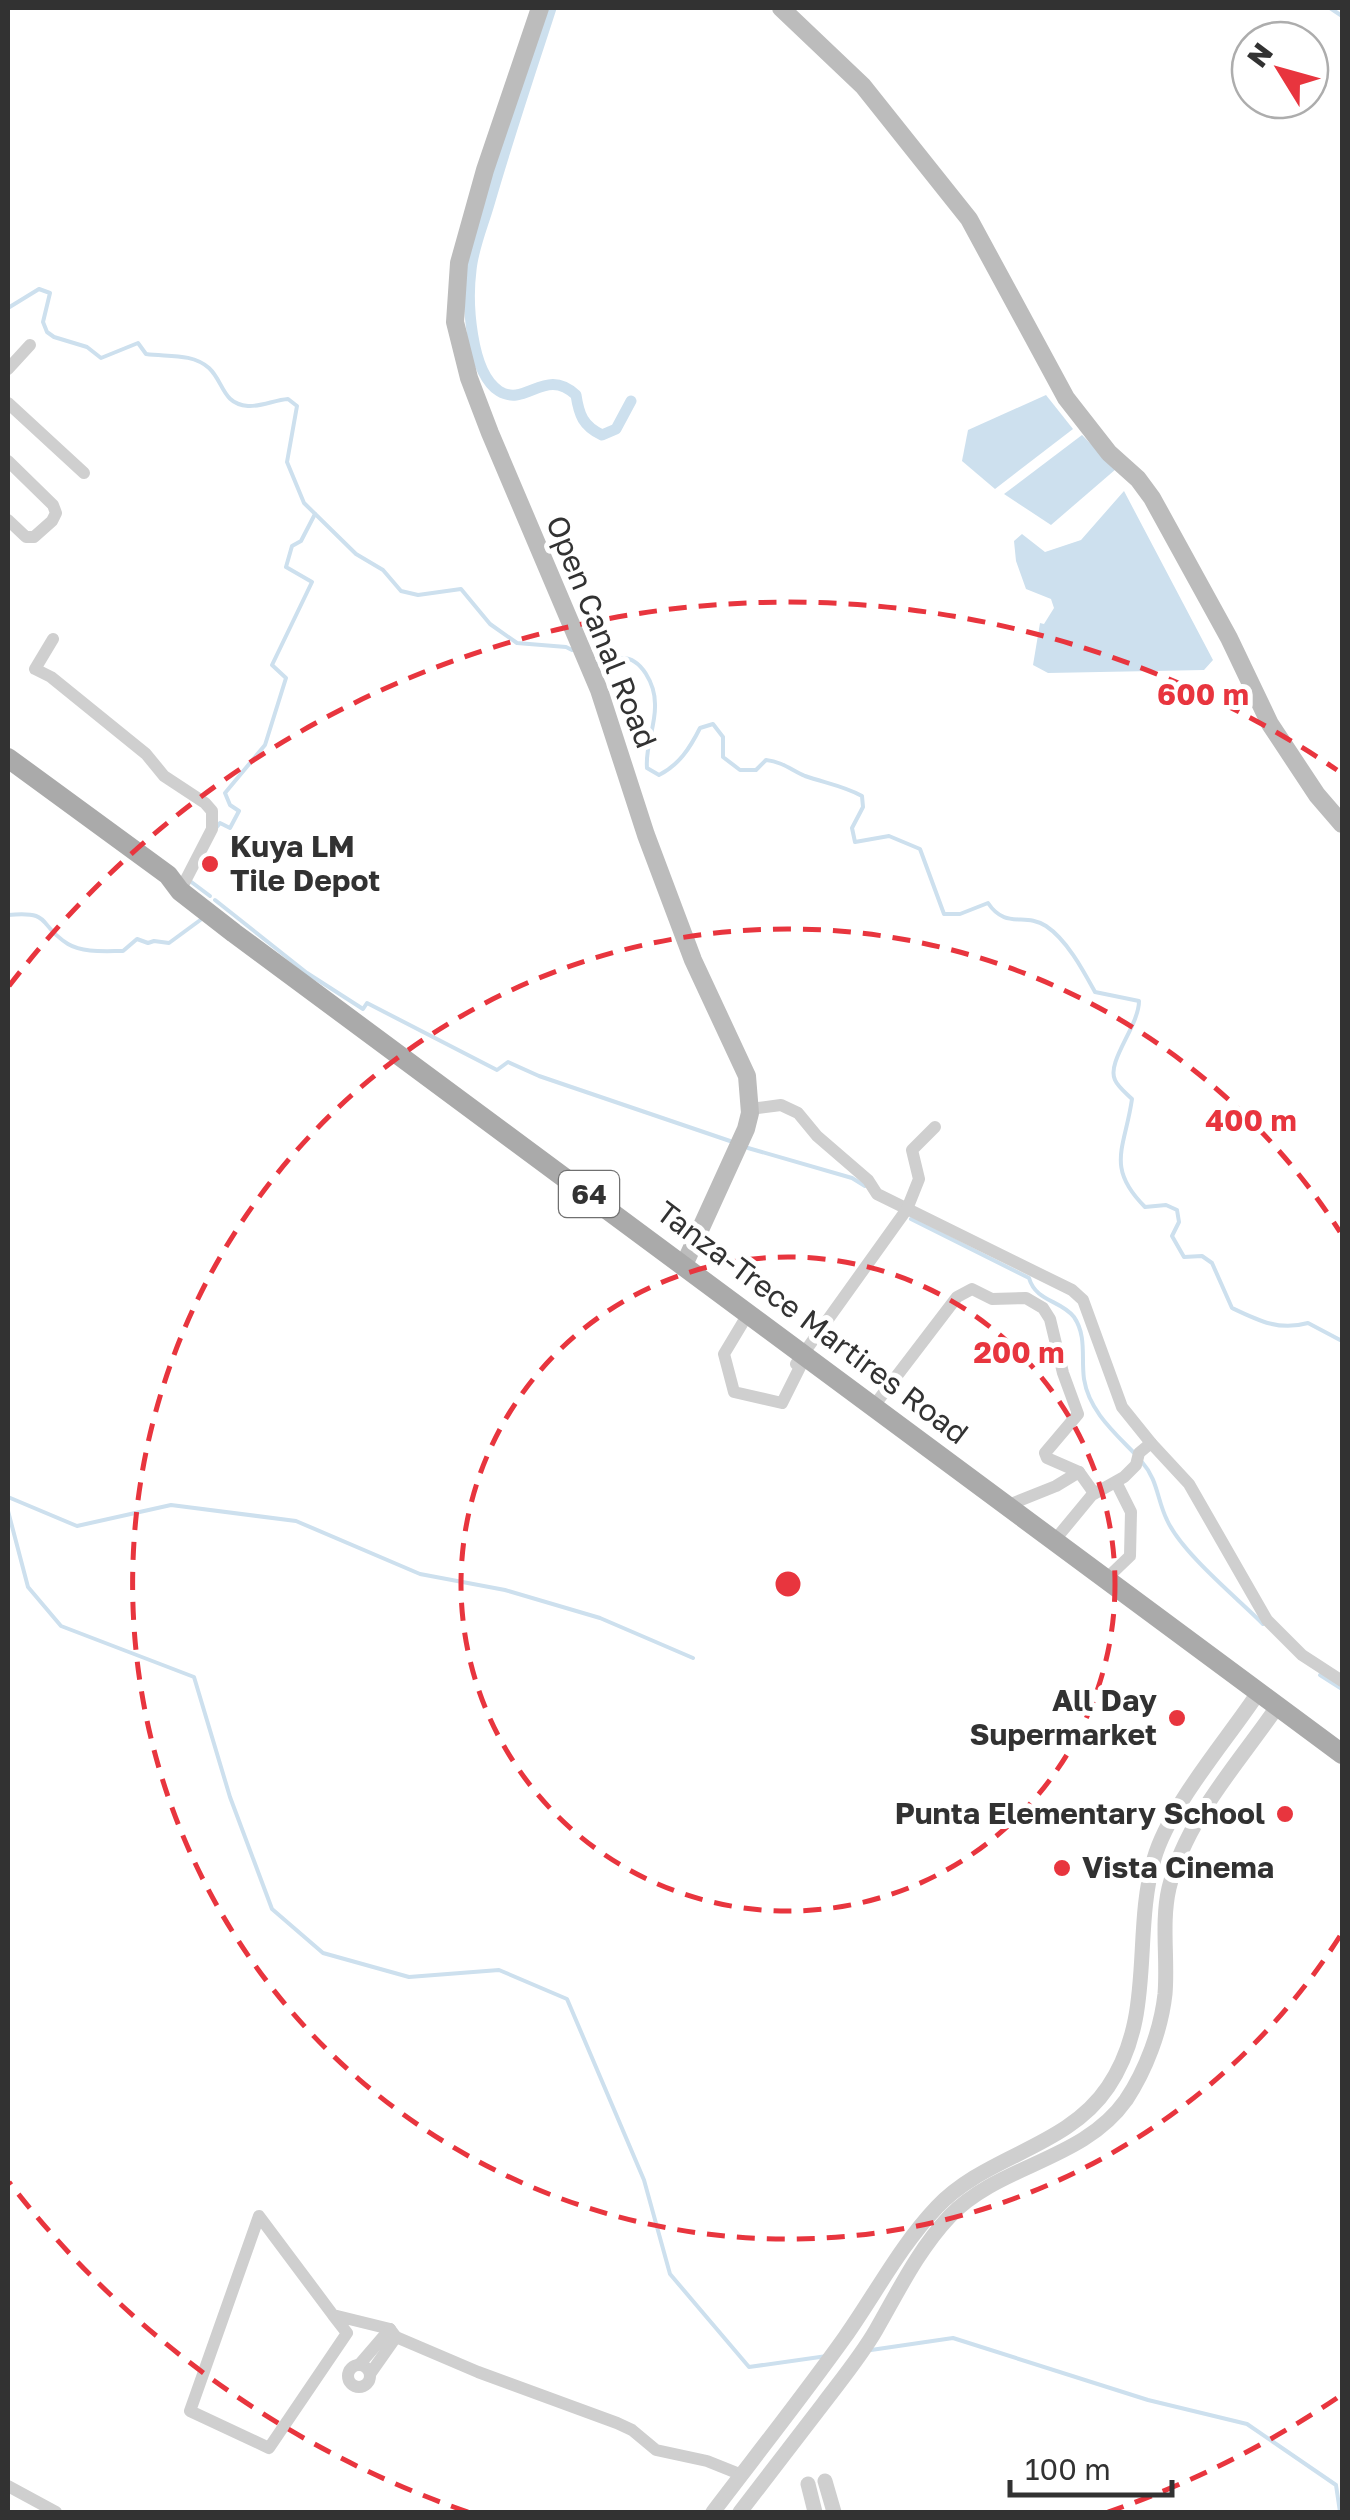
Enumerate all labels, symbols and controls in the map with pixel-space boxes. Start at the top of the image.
north arrow [1230,20,1330,120]
text: N [1240,36,1279,73]
street label: Open Canal Road [539,510,665,753]
text: 600 m [1157,676,1249,712]
place label: Kuya LM Tile Depot [230,828,380,898]
marker: Kuya LM Tile Depot [199,853,221,875]
text: 400 m [1205,1102,1297,1138]
road number: 64 [559,1171,619,1217]
street label: Tanza-Trece Martires Road [650,1193,975,1451]
text: 200 m [973,1334,1065,1370]
centre of rings [770,1566,806,1602]
place label: All Day Supermarket [970,1682,1157,1752]
marker: All Day Supermarket [1166,1707,1188,1729]
place label: Punta Elementary School [895,1795,1265,1831]
marker: Punta Elementary School [1274,1803,1296,1825]
place label: Vista Cinema [1082,1849,1274,1885]
marker: Vista Cinema [1051,1857,1073,1879]
scale bar [1010,2435,1172,2497]
text: 100 m [1025,2451,1111,2487]

